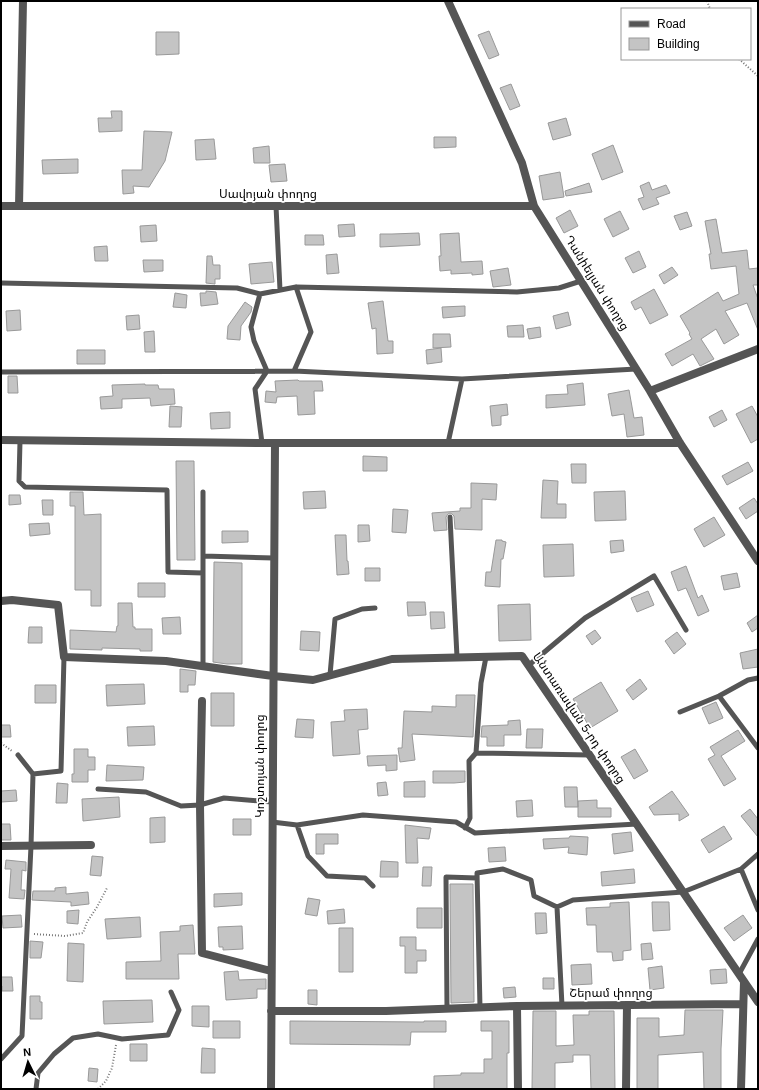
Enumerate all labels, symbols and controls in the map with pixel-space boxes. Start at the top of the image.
legend [621,8,751,60]
text: Road [657,17,686,31]
text: Building [657,37,700,51]
street label: Սավոյան փողոց [219,187,317,201]
street label: Դանիելյան փողոց [562,233,632,333]
street label: Անտառավան 5-րդ փողոց [530,650,628,786]
street label: Կոշտոյան փողոց [253,714,267,818]
street label: Շերամ փողոց [569,986,653,1000]
north arrow [8,1042,48,1082]
text: N [23,1046,32,1058]

